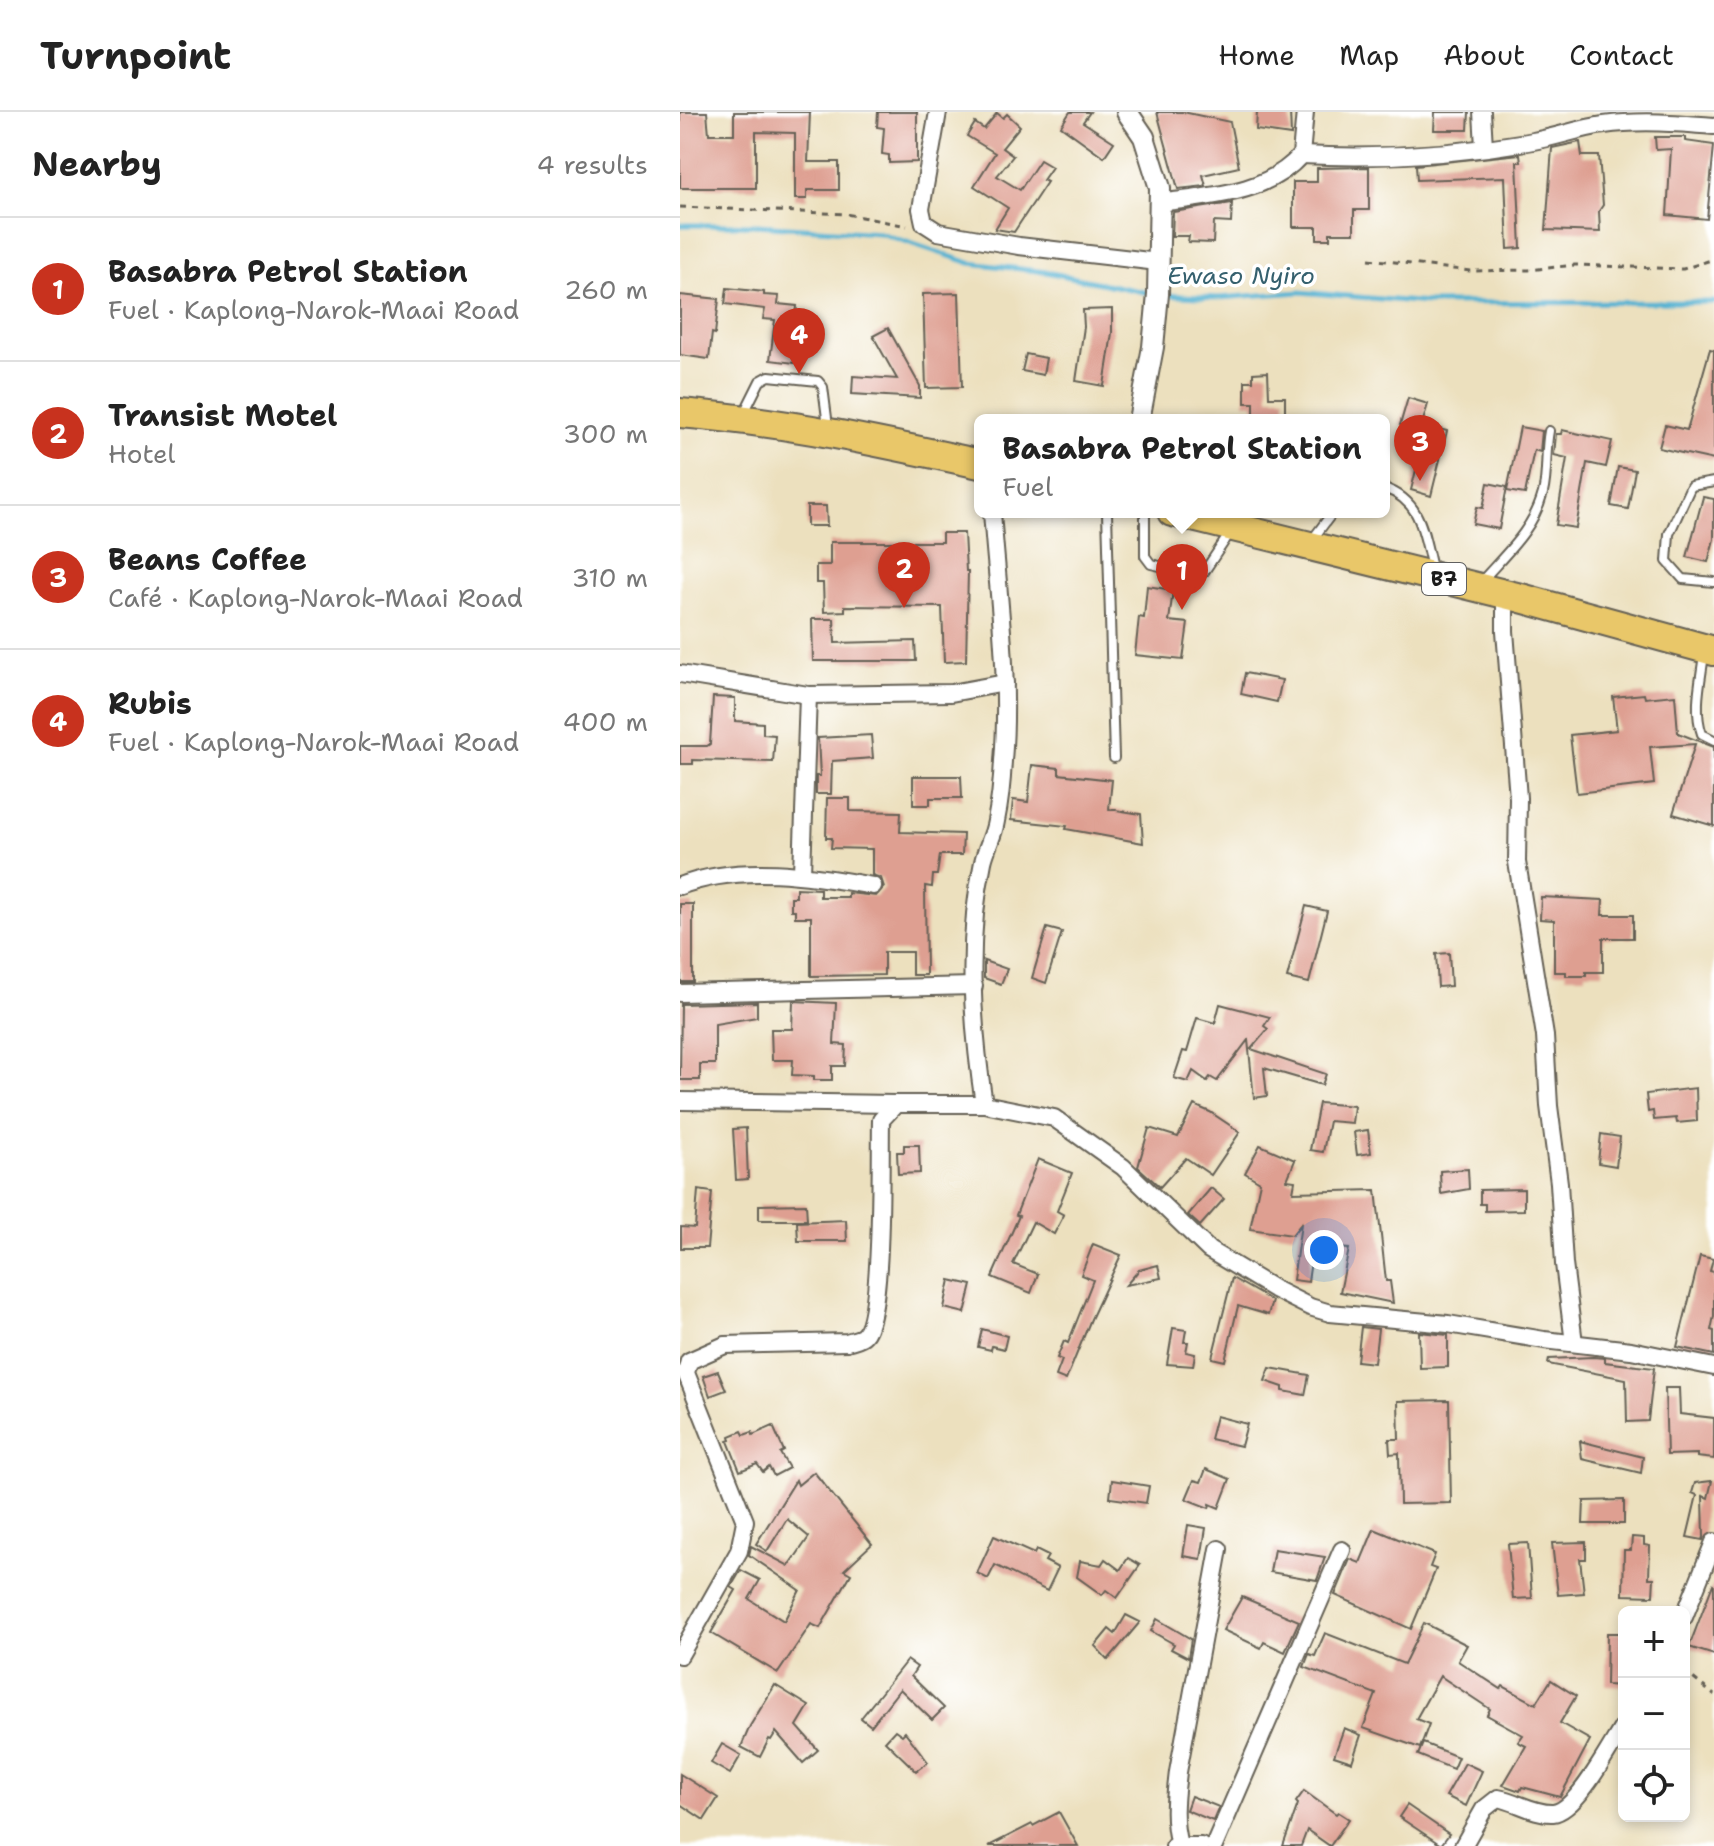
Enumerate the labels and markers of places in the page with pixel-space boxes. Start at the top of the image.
pin: 4 [773,308,825,374]
pin: 3 [1394,415,1446,481]
pin: 2 [878,542,930,608]
pin: 1 [1156,544,1208,610]

